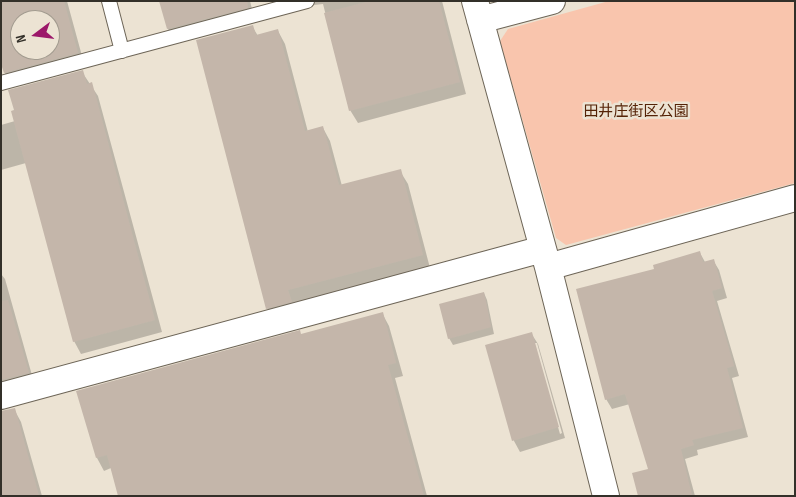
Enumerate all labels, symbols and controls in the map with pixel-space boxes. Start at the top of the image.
north arrow [10,10,60,60]
text: N [12,33,30,45]
park label: 田井庄街区公園 [584,103,688,121]

